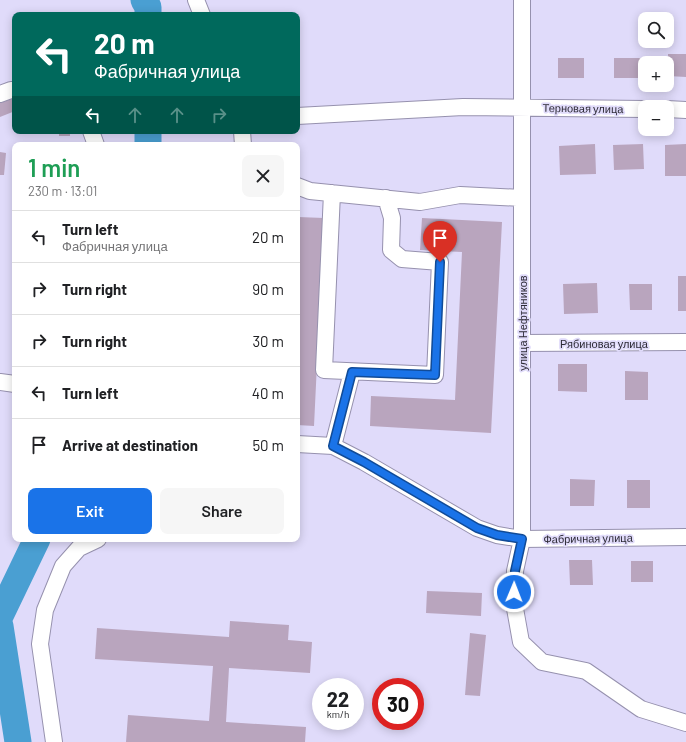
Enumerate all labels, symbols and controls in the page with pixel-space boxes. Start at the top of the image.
map controls [638,12,674,136]
button: search [638,12,674,48]
text: 20 m [94,26,155,60]
icon: left [28,28,80,80]
button: + [638,56,674,92]
text: Фабричная улица [94,60,240,82]
button: − [638,100,674,136]
street label: Терновая улица [543,101,624,115]
icon: left [82,104,104,126]
icon: ahead [124,104,146,126]
icon: ahead [166,104,188,126]
icon: right [208,104,230,126]
text: 1 min [28,153,80,182]
button: close [242,155,284,197]
text: 230 m · 13:01 [28,183,97,199]
text: Turn left [62,220,118,238]
pin [423,221,457,262]
icon: left [28,226,50,248]
icon: arrive [429,227,451,249]
text: 20 m [252,228,284,246]
text: Фабричная улица [62,238,168,254]
street label: улица Нефтяников [516,275,529,371]
icon: right [28,278,50,300]
text: Turn right [62,280,127,298]
text: 90 m [252,280,284,298]
icon: right [28,330,50,352]
text: Turn right [62,332,127,350]
text: 30 m [252,332,284,350]
street label: Рябиновая улица [560,337,649,350]
icon: left [28,382,50,404]
text: Turn left [62,384,118,402]
text: 40 m [252,384,284,402]
icon: arrive [28,434,50,456]
text: Arrive at destination [62,436,198,454]
text: 50 m [252,436,284,454]
button: Exit [28,488,152,534]
button: Share [160,488,284,534]
street label: Фабричная улица [543,531,634,545]
position arrow [493,571,535,613]
speed limit sign: 30 [372,678,424,730]
text: 22 [327,687,349,711]
text: km/h [327,708,349,720]

